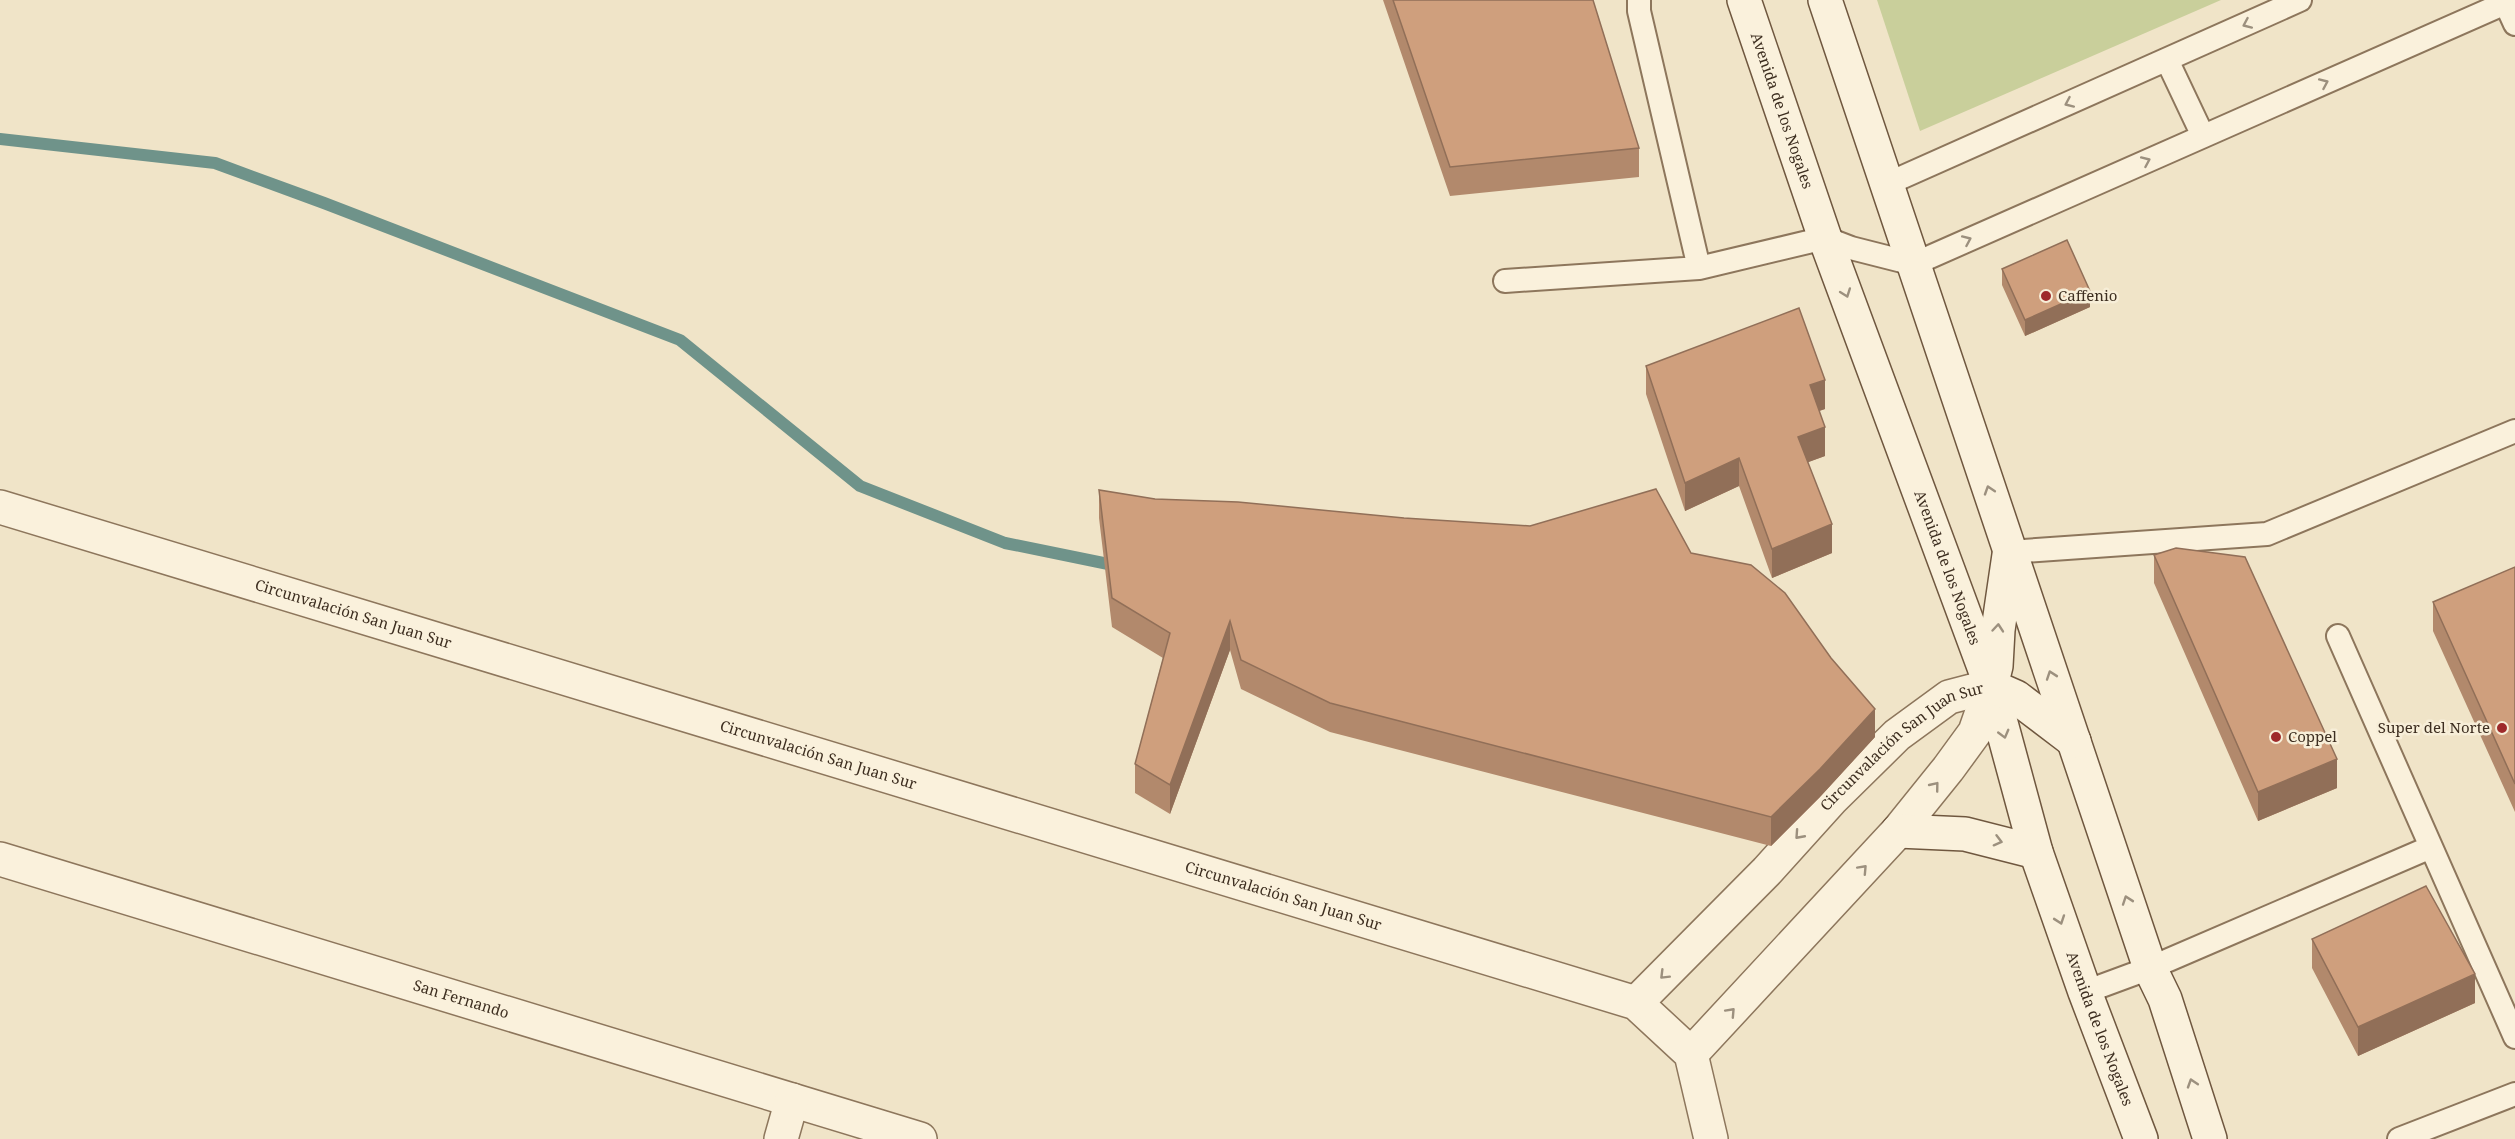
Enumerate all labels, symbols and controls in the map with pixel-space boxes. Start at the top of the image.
one-way arrow [2242,17,2253,29]
street label: Avenida de los Nogales [1747,30,1819,191]
one-way arrow [2318,78,2329,90]
one-way arrow [2064,96,2075,108]
one-way arrow [2139,156,2150,168]
one-way arrow [1961,235,1972,247]
place label: Caffenio [2058,285,2117,305]
one-way arrow [1838,287,1851,298]
marker: Caffenio [2039,289,2053,303]
one-way arrow [1984,485,1996,496]
street label: Avenida de los Nogales [1910,487,1986,648]
street label: Circunvalación San Juan Sur [253,574,454,652]
one-way arrow [1991,624,2004,633]
one-way arrow [2046,670,2059,681]
street label: Circunvalación San Juan Sur [1815,677,1986,815]
street label: Circunvalación San Juan Sur [718,715,919,793]
place label: Super del Norte [2378,717,2490,737]
marker: Super del Norte [2495,721,2509,735]
place label: Coppel [2288,726,2337,746]
one-way arrow [1997,728,2009,738]
marker: Coppel [2269,730,2283,744]
one-way arrow [1927,782,1938,793]
one-way arrow [1795,828,1806,839]
one-way arrow [1992,833,2002,846]
street label: Circunvalación San Juan Sur [1183,856,1384,934]
one-way arrow [1856,865,1867,876]
one-way arrow [2122,895,2134,906]
one-way arrow [2052,914,2065,925]
street label: Avenida de los Nogales [2063,948,2139,1109]
one-way arrow [1660,968,1671,979]
street label: San Fernando [411,974,512,1022]
one-way arrow [1724,1008,1735,1018]
one-way arrow [2186,1078,2199,1089]

